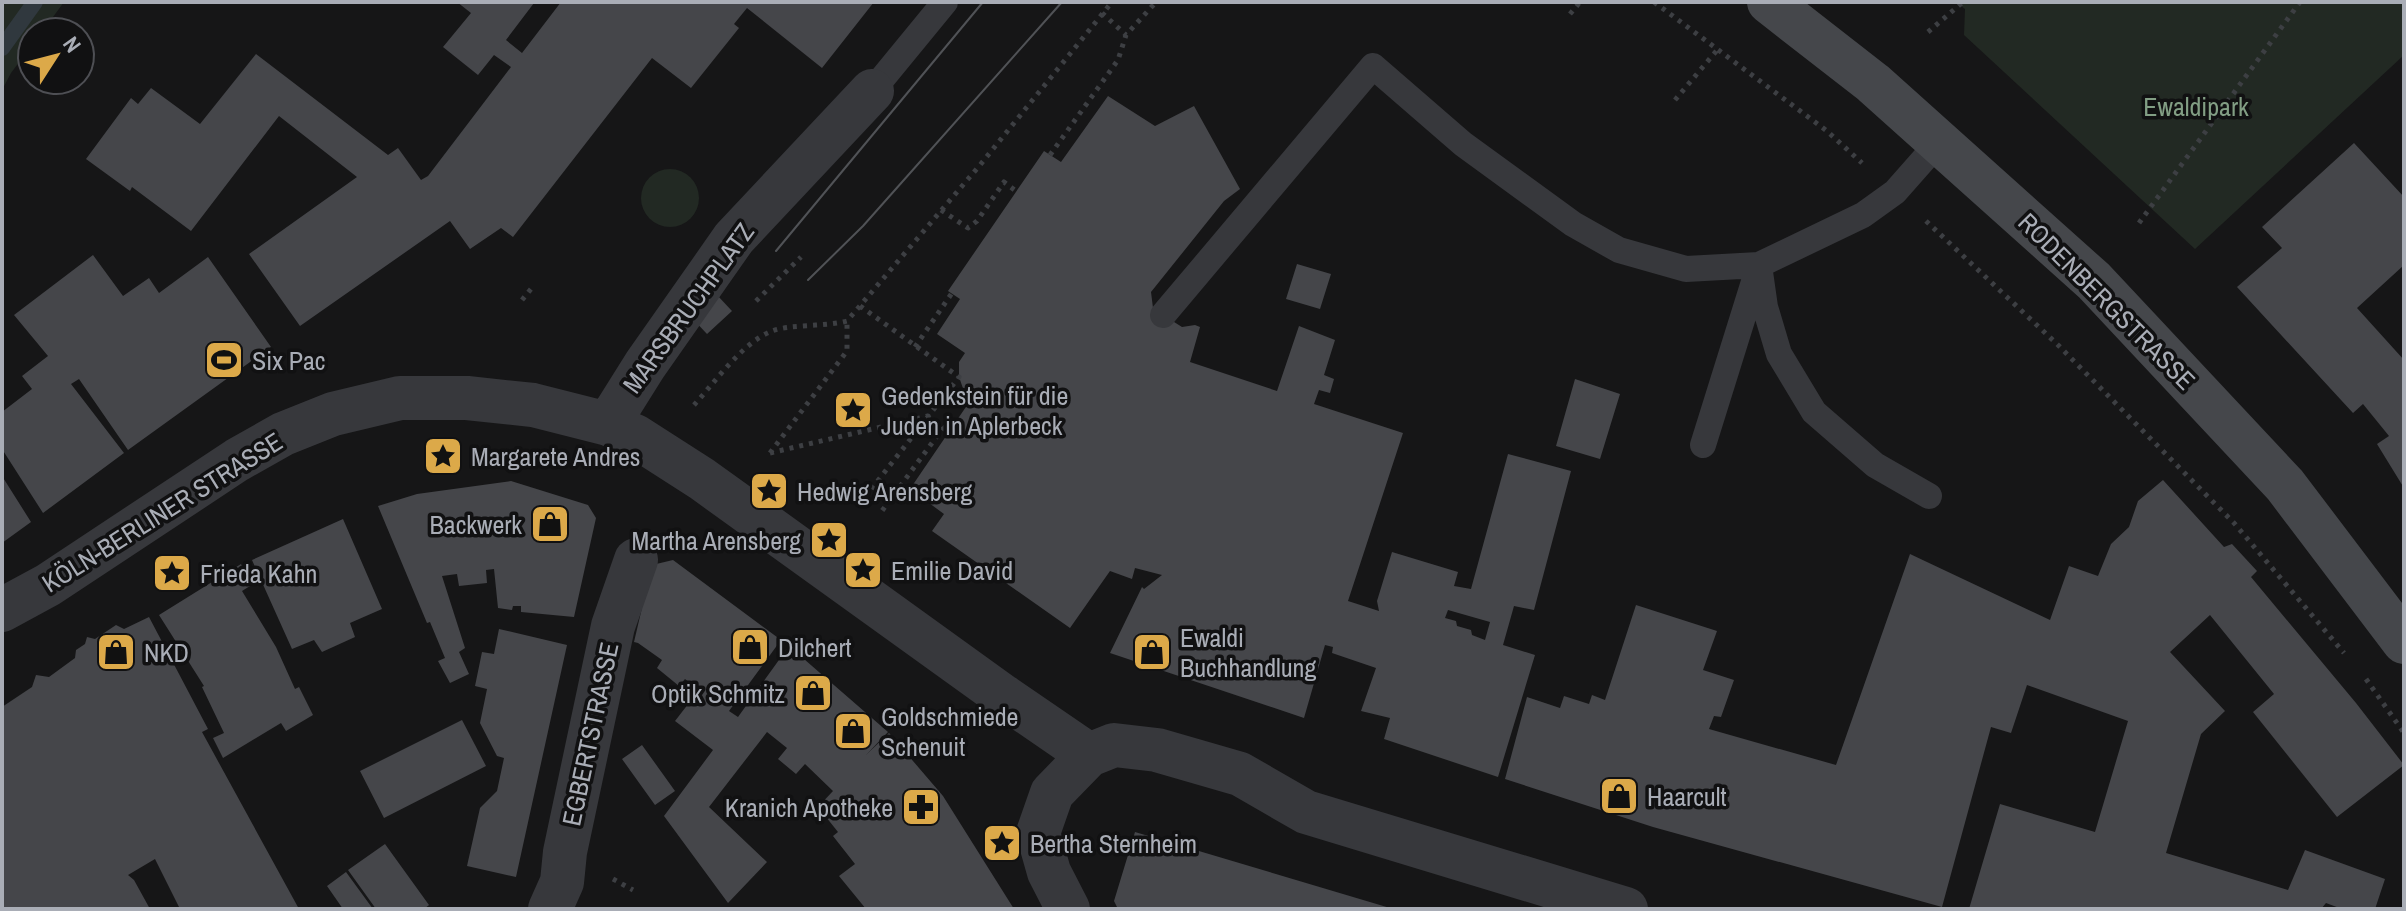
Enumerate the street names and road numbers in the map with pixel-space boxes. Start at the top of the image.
street label: RODENBERGSTRASSE [2011,205,2203,397]
street label: MARSBRUCHPLATZ [614,216,762,400]
street label: KÖLN-BERLINER STRASSE [35,424,289,600]
street label: EGBERTSTRASSE [553,639,627,829]

